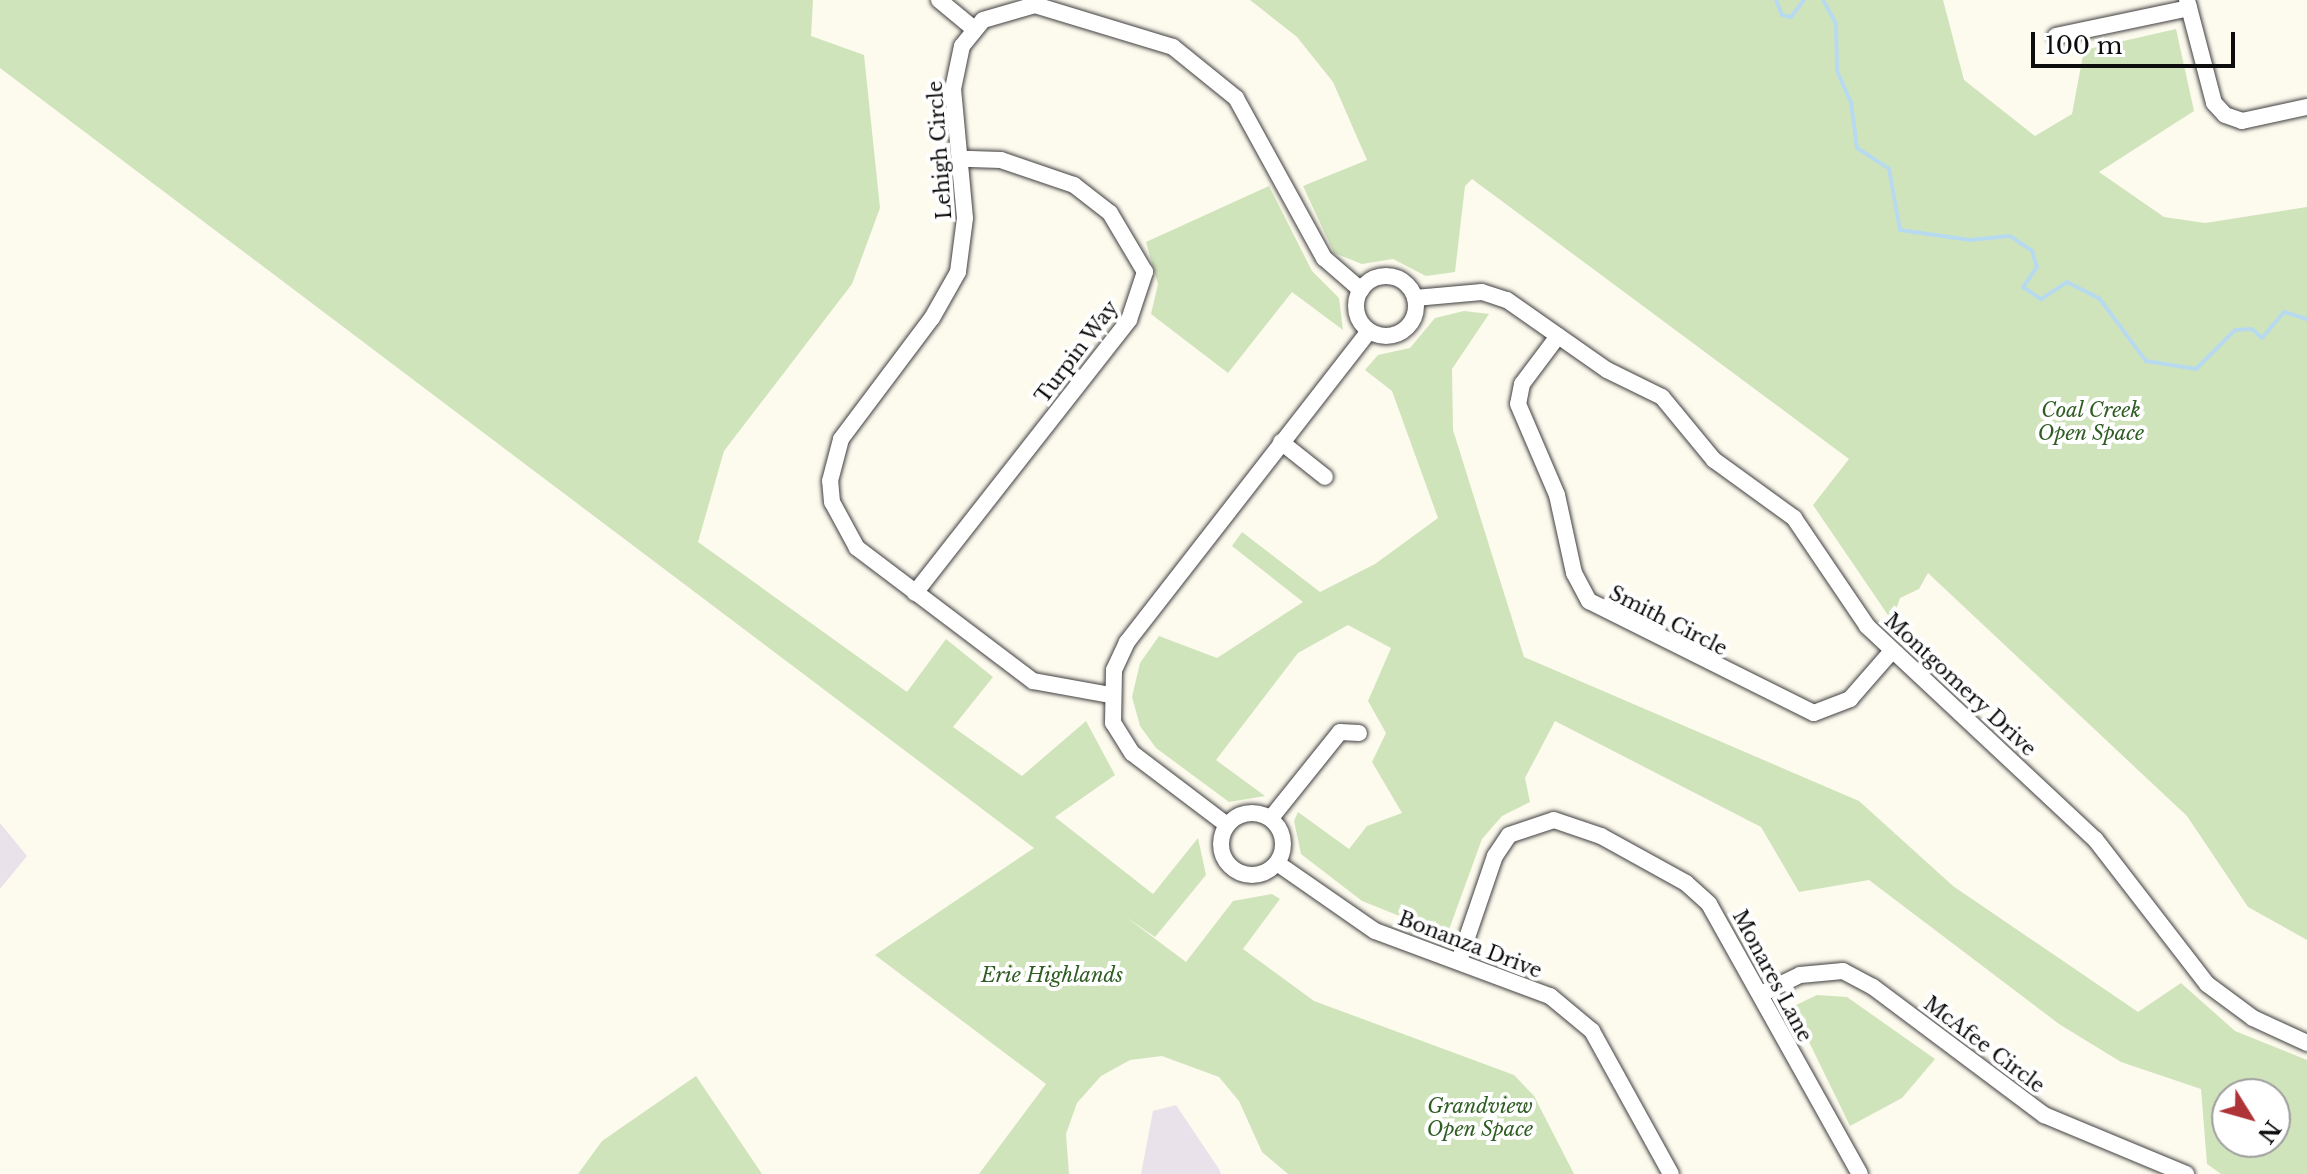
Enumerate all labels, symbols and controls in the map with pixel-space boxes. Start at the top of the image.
scale bar [2035,16,2239,66]
text: 100 m [2045,31,2123,60]
street label: Lehigh Circle [923,80,957,220]
street label: Turpin Way [1030,296,1124,408]
park label: Coal Creek Open Space [2038,398,2144,445]
street label: Smith Circle [1605,581,1731,661]
street label: Montgomery Drive [1879,608,2041,762]
street label: Monares Lane [1727,906,1817,1046]
street label: Bonanza Drive [1395,907,1545,983]
park label: Erie Highlands [981,963,1123,987]
street label: McAfee Circle [1919,992,2049,1098]
north arrow [2211,1078,2291,1158]
park label: Grandview Open Space [1427,1094,1533,1141]
text: N [2252,1115,2286,1148]

